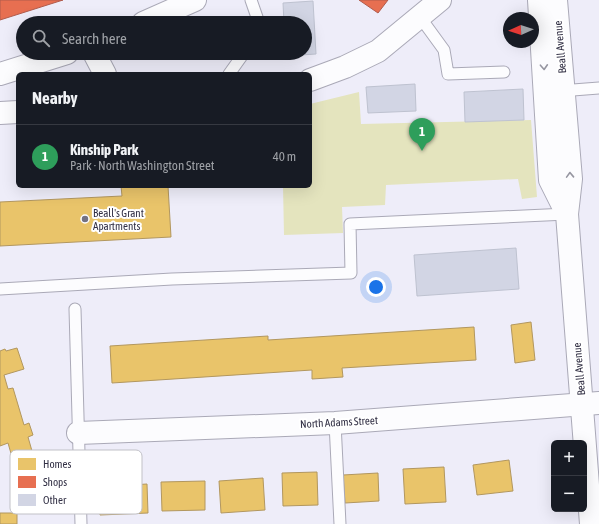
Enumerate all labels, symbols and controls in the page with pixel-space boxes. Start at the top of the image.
north arrow [503,12,539,48]
search box [16,16,312,60]
street label: Beall Avenue [552,20,568,74]
icon: search [30,27,52,49]
text: Search here [62,30,127,47]
one-way arrow [539,64,548,70]
text: Nearby [32,88,78,108]
pin: 1 [409,118,435,151]
text: Kinship Park [70,141,138,158]
text: 1 [42,149,48,164]
text: 40 m [273,149,296,164]
text: Park · North Washington Street [70,158,215,173]
one-way arrow [566,172,575,178]
place label: Beall's Grant Apartments [93,207,144,232]
marker: Beall's Grant Apartments [80,214,90,224]
your location [366,277,386,297]
street label: Beall Avenue [571,342,587,396]
street label: North Adams Street [300,414,378,430]
map controls [551,440,587,512]
button: + [551,440,587,476]
legend [10,450,142,514]
text: Homes [43,458,71,470]
text: Shops [43,476,67,488]
button: − [551,476,587,512]
text: Other [43,494,67,506]

